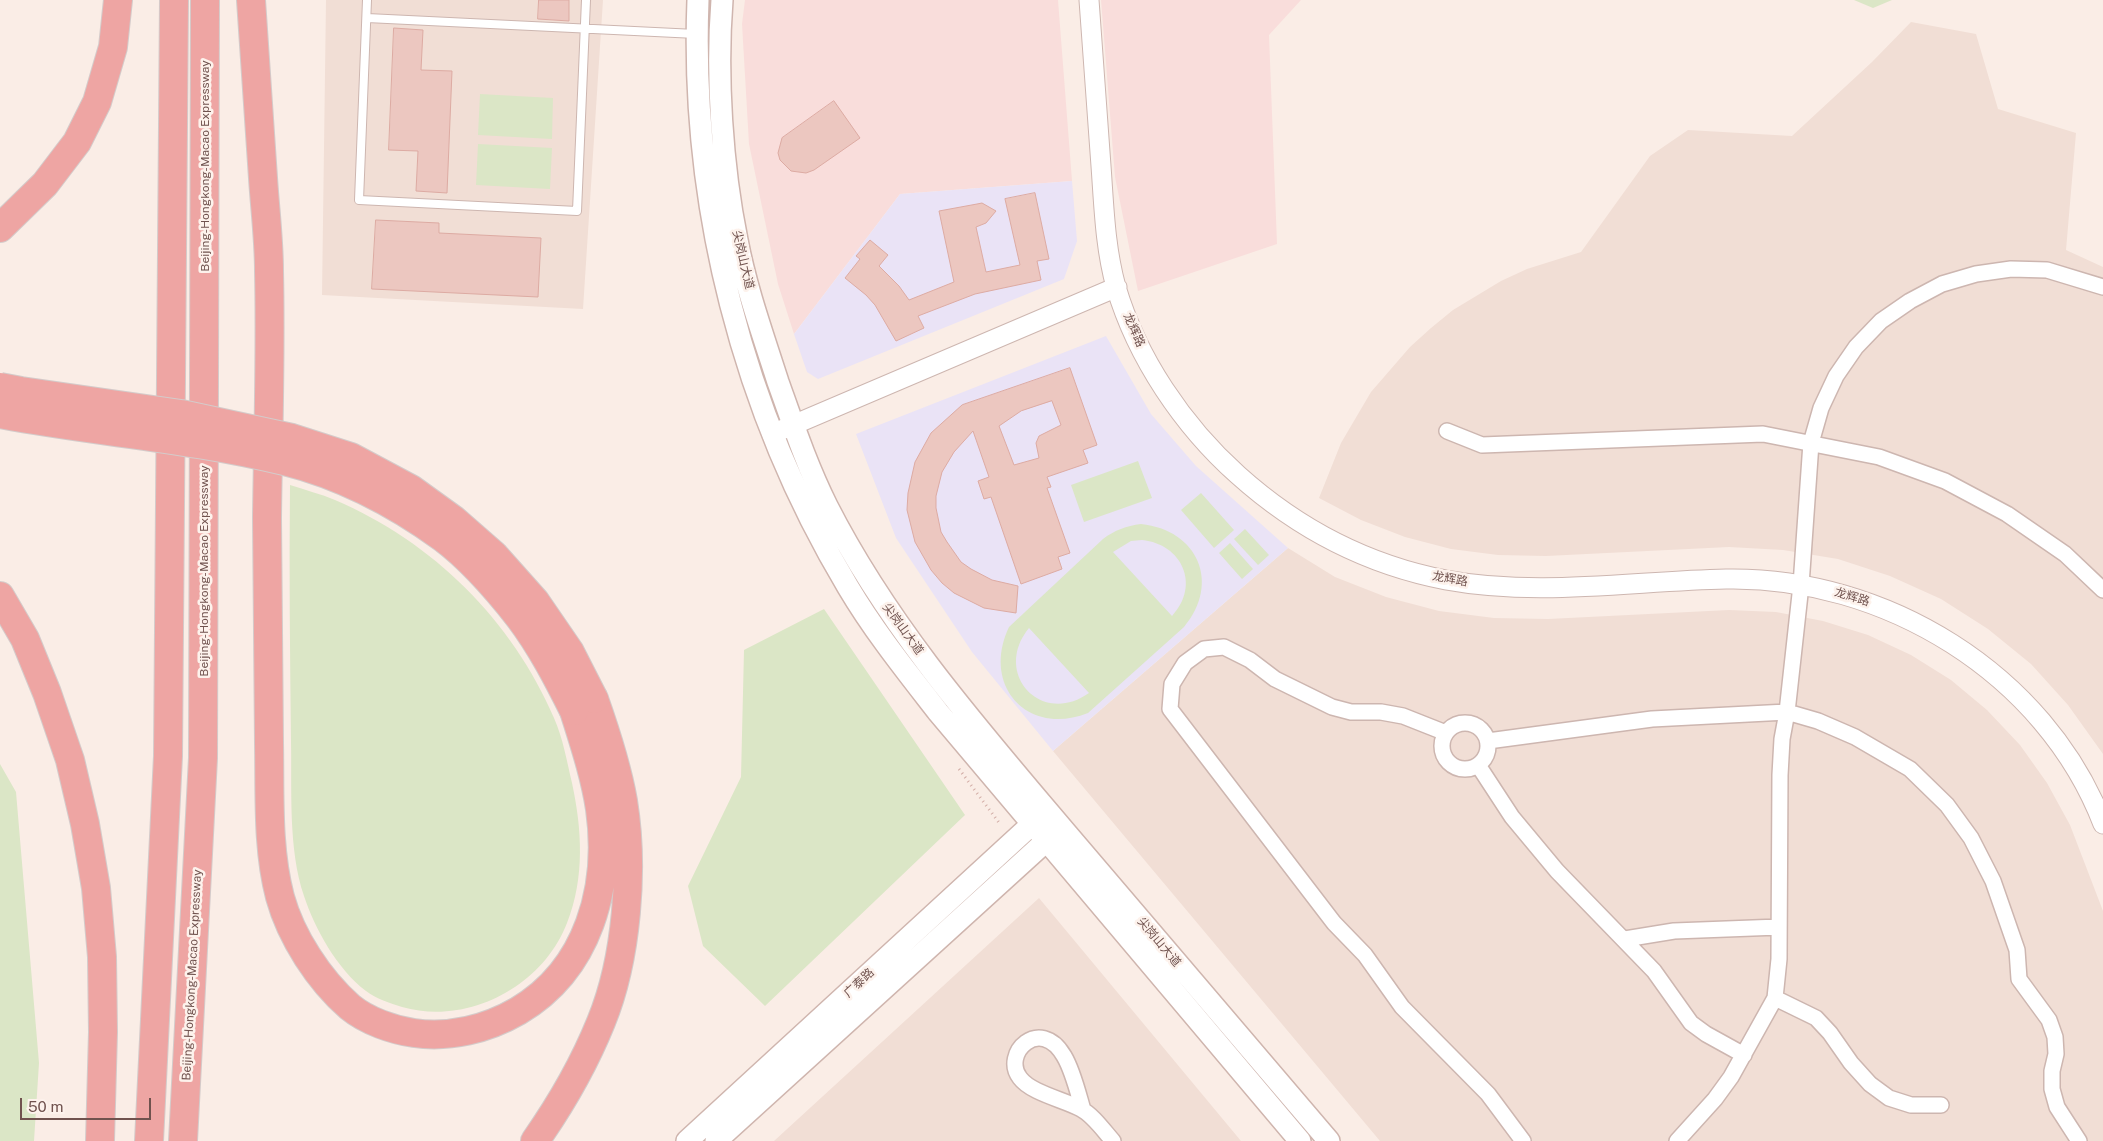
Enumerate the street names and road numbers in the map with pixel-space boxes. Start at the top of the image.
street label: Beijing-Hongkong-Macao Expressway [198,60,212,272]
street label: 尖岗山大道 [729,229,757,291]
street label: 龙辉路 [1120,311,1148,349]
street label: Beijing-Hongkong-Macao Expressway [197,465,211,677]
street label: 龙辉路 [1431,569,1469,589]
street label: 龙辉路 [1833,585,1871,609]
street label: 尖岗山大道 [880,600,926,658]
street label: Beijing-Hongkong-Macao Expressway [179,869,205,1081]
street label: 尖岗山大道 [1134,914,1184,970]
street label: 广泰路 [841,965,877,1001]

